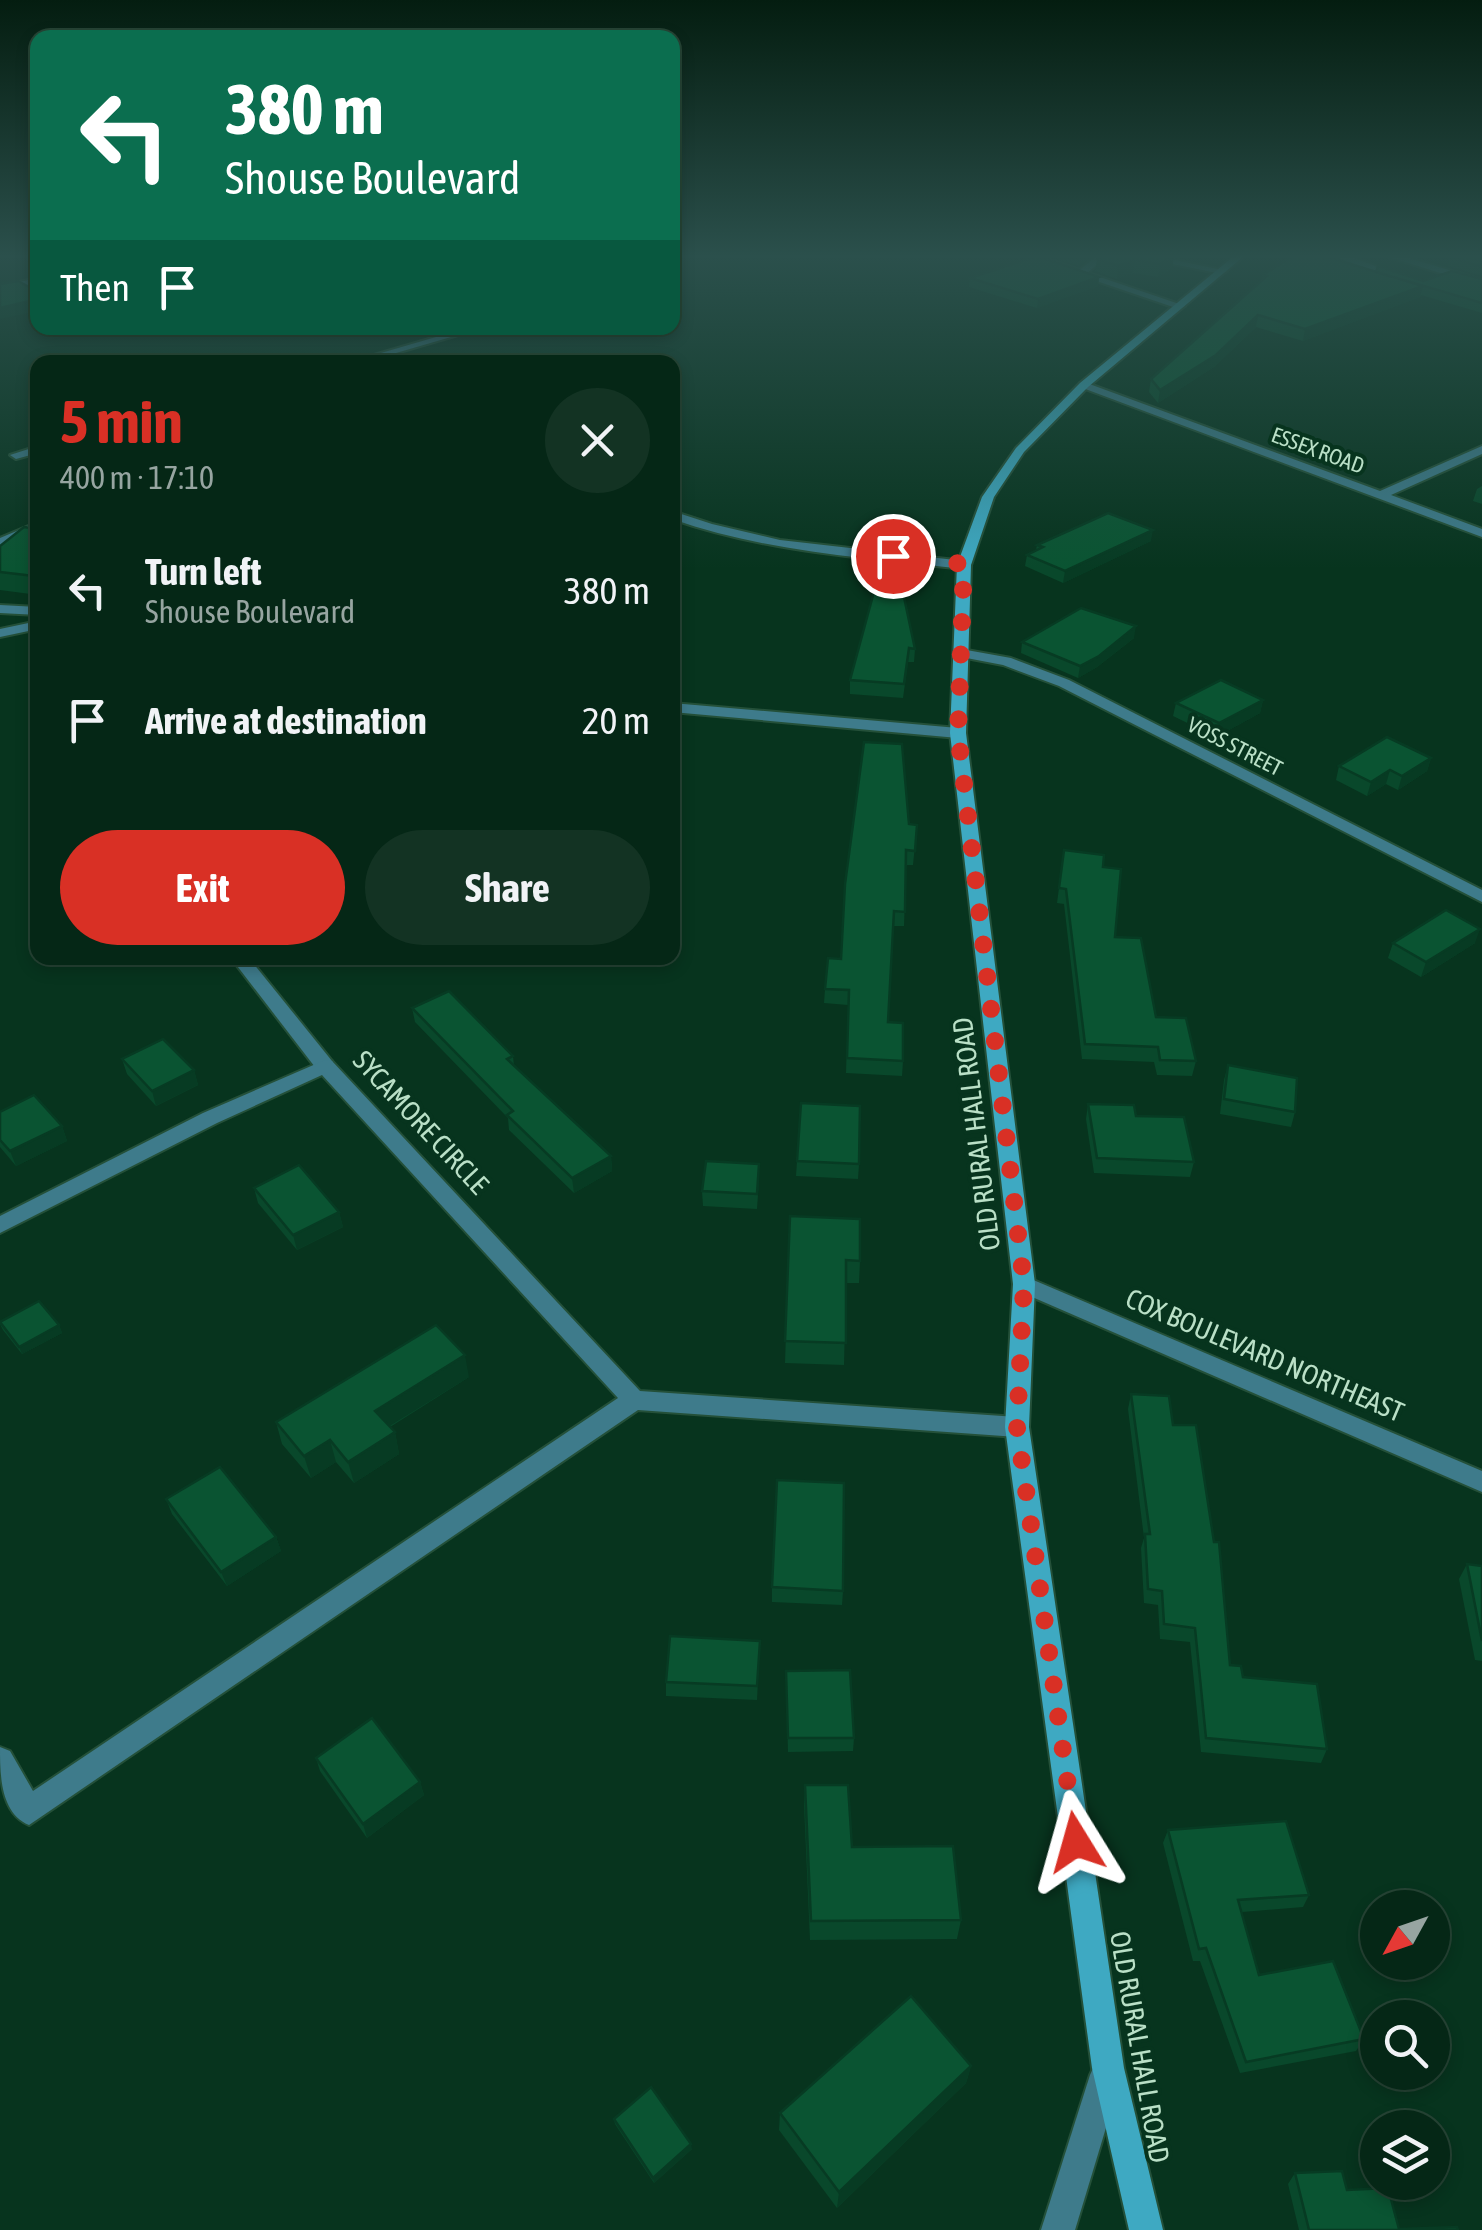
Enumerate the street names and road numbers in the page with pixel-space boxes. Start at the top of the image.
street label: ESSEX ROAD [1268,421,1368,479]
street label: VOSS STREET [1183,711,1287,781]
street label: OLD RURAL HALL ROAD [946,1016,1006,1252]
street label: SYCAMORE CIRCLE [347,1044,495,1200]
street label: COX BOULEVARD NORTHEAST [1121,1282,1409,1428]
street label: OLD RURAL HALL ROAD [1104,1929,1176,2165]

